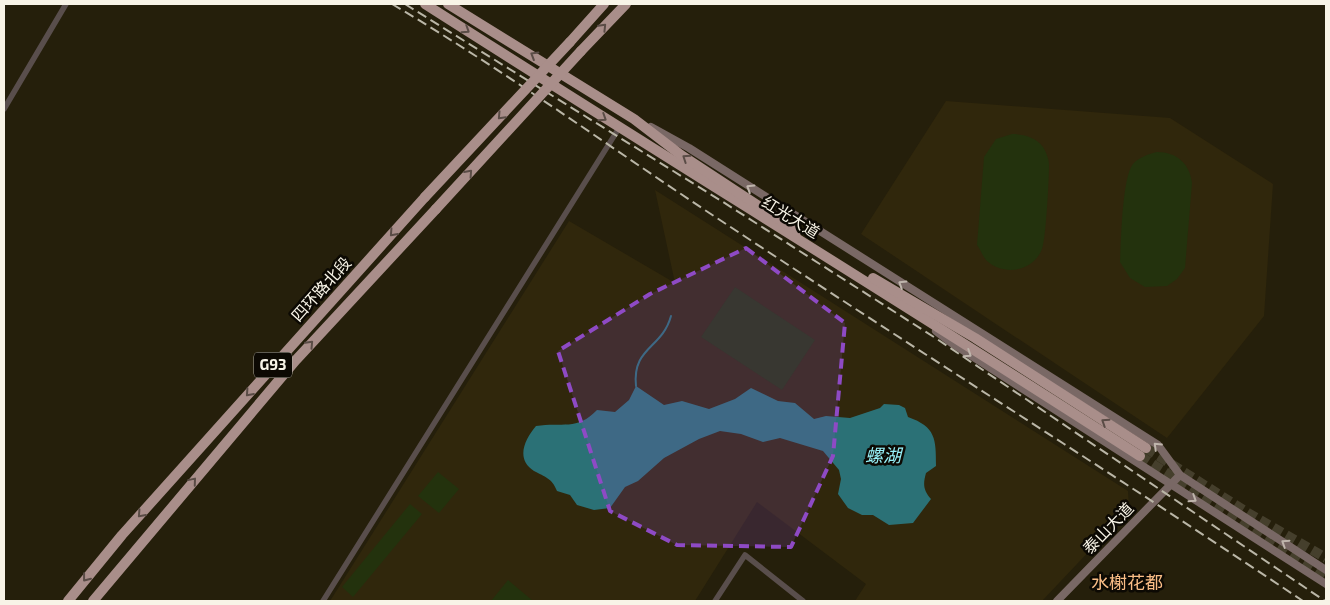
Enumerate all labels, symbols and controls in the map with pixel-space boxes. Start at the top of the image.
one-way arrow [461,24,470,33]
one-way arrow [598,24,607,33]
one-way arrow [530,52,539,62]
one-way arrow [498,110,507,119]
one-way arrow [598,111,607,121]
one-way arrow [682,155,692,164]
one-way arrow [463,169,472,178]
one-way arrow [747,185,756,194]
street label: 红光大道 [759,192,823,242]
one-way arrow [390,227,399,236]
street label: 四环路北段 [287,253,354,325]
one-way arrow [899,281,908,290]
one-way arrow [304,341,313,350]
one-way arrow [962,348,972,357]
road number: G93 [254,352,292,378]
one-way arrow [245,387,254,396]
one-way arrow [1101,419,1110,428]
one-way arrow [1154,443,1163,452]
water label: 螺湖 [865,444,904,466]
one-way arrow [188,478,197,487]
one-way arrow [1187,492,1196,502]
street label: 泰山大道 [1079,498,1137,557]
one-way arrow [138,508,146,517]
one-way arrow [1282,540,1291,550]
district label: 水榭花都 [1091,571,1163,593]
one-way arrow [84,572,92,581]

